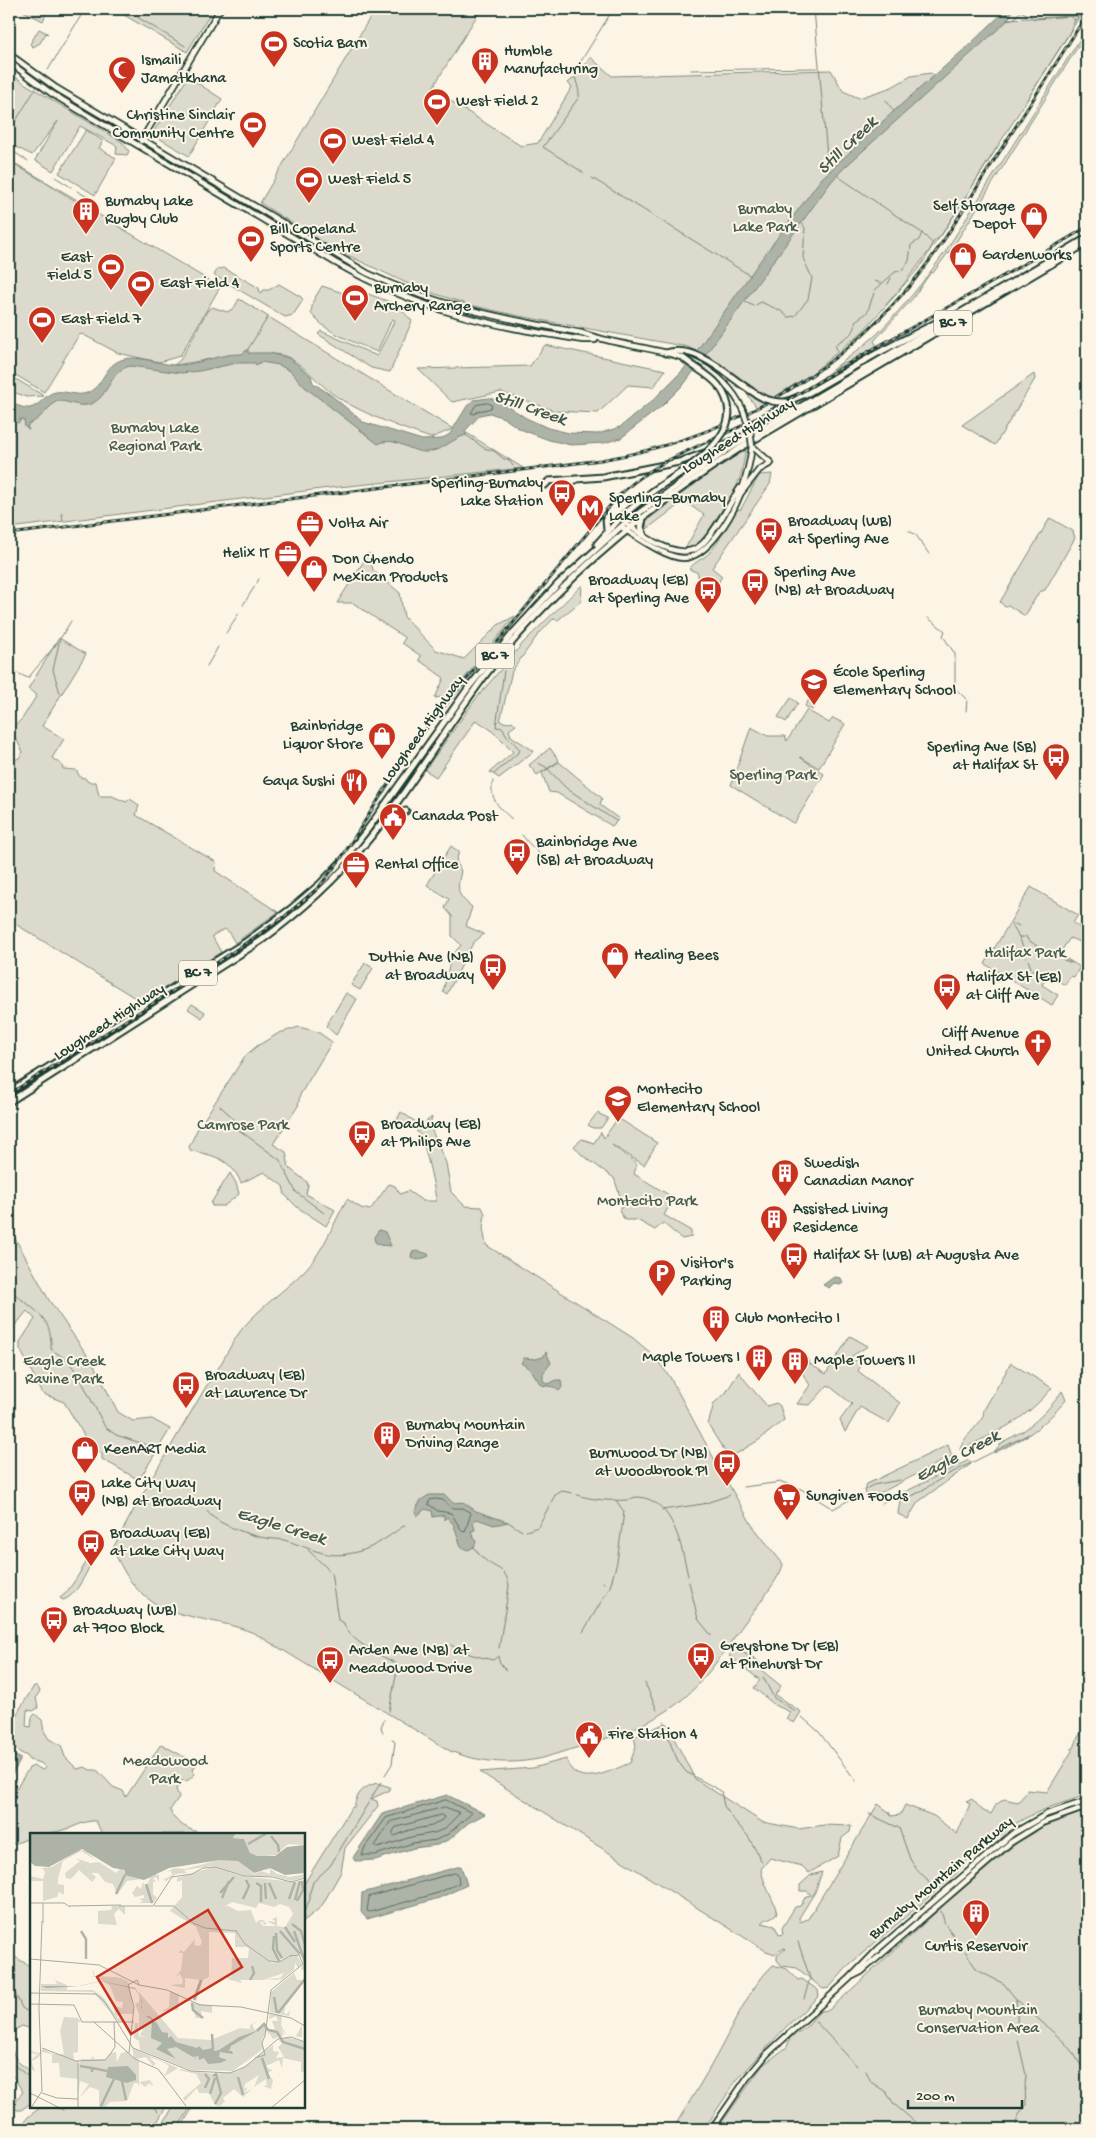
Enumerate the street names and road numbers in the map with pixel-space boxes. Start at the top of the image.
road number: BC 7 [934,310,972,336]
street label: Lougheed Highway [679,395,799,479]
road number: BC 7 [476,644,514,668]
street label: Lougheed Highway [379,672,470,788]
road number: BC 7 [179,960,217,986]
street label: Lougheed Highway [51,980,169,1066]
street label: Burnaby Mountain Parkway [865,1813,1018,1946]

